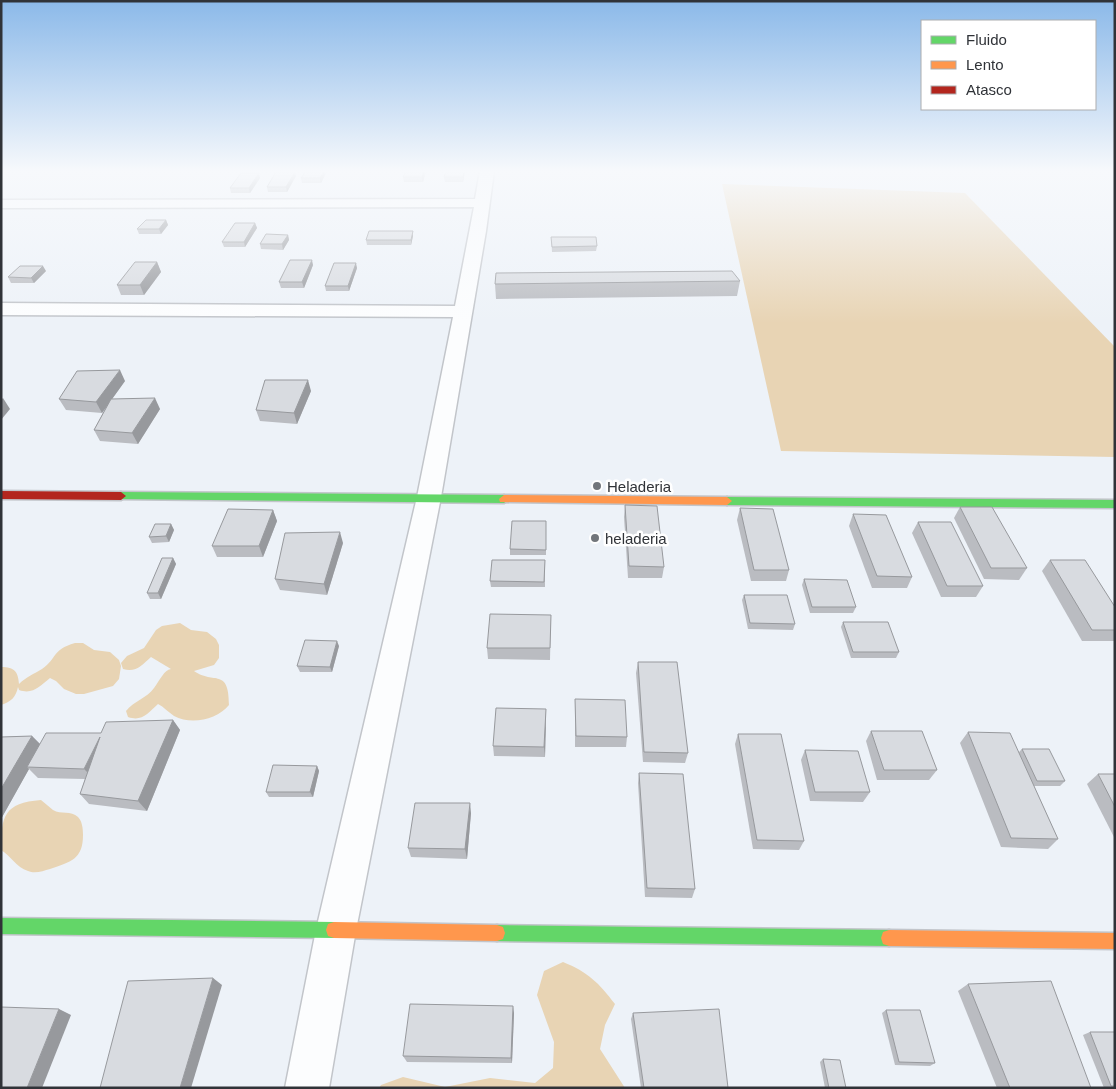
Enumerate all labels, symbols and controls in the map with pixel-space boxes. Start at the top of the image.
legend [921,20,1096,110]
text: Fluido [966,31,1007,48]
text: Lento [966,56,1004,73]
text: Atasco [966,81,1012,98]
place label: Heladeria [607,478,672,495]
marker: Heladeria [591,480,603,492]
place label: heladeria [605,530,667,547]
marker: heladeria [589,532,601,544]

